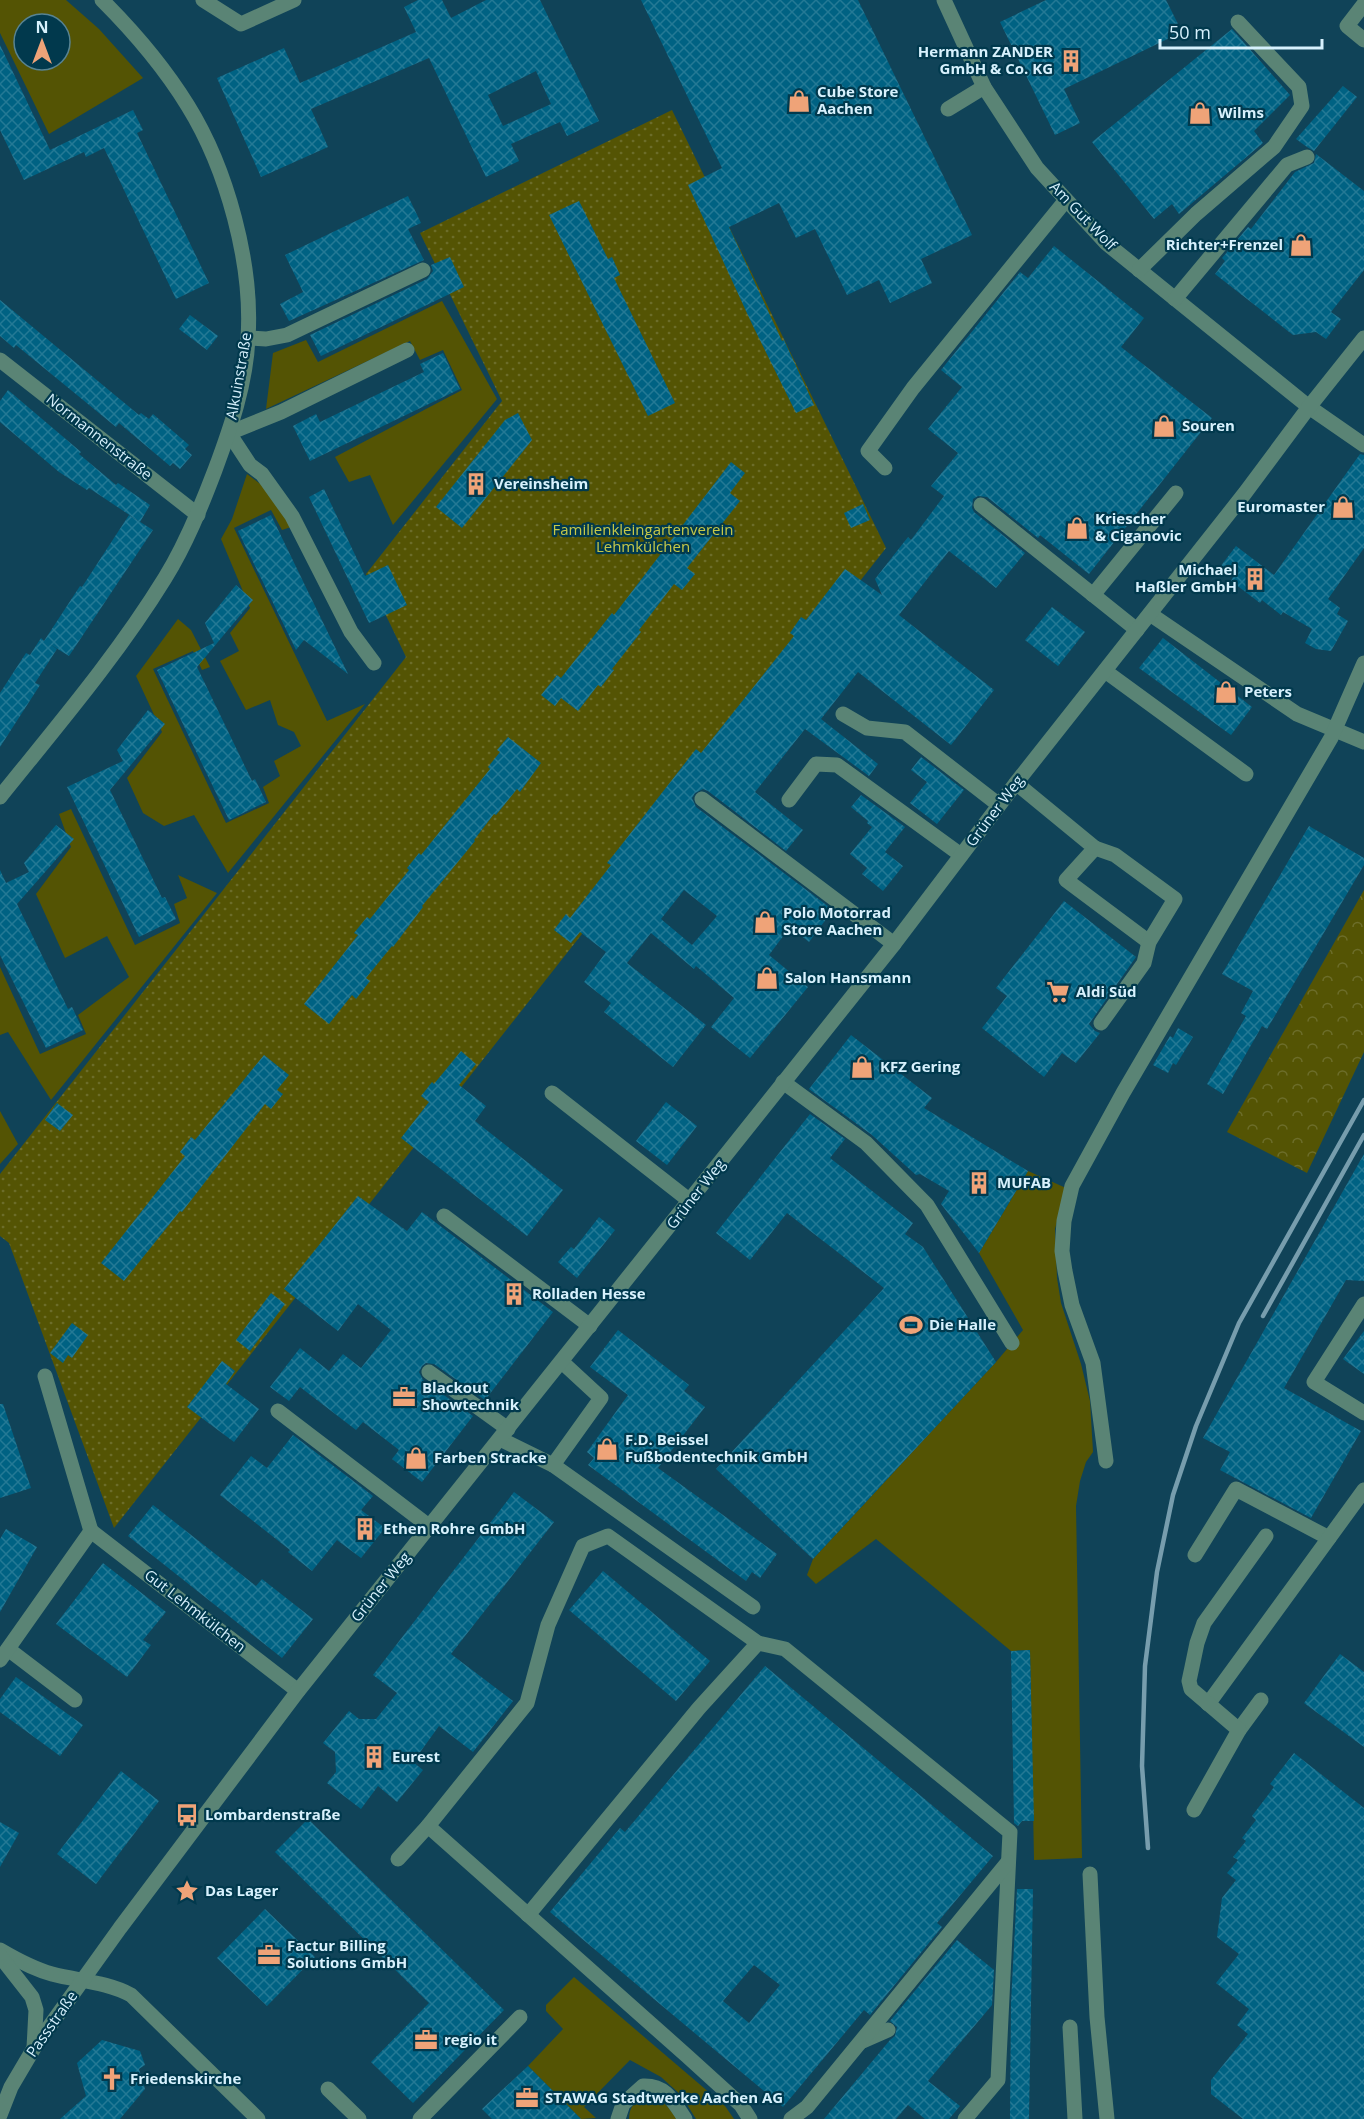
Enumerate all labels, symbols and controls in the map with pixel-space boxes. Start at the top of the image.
north arrow [12,12,72,72]
scale bar [1160,12,1322,50]
text: N [35,16,49,38]
text: 50 m [1169,20,1211,44]
place label: Hermann ZANDER GmbH & Co. KG [918,41,1053,78]
building icon: Hermann ZANDER GmbH & Co. KG [1058,48,1084,74]
place label: Cube Store Aachen [817,81,899,118]
shop icon: Cube Store Aachen [786,88,812,114]
shop icon: Wilms [1187,100,1213,126]
place label: Wilms [1218,102,1264,122]
street label: Am Gut Wolf [1046,177,1122,255]
shop icon: Richter+Frenzel [1288,232,1314,258]
place label: Richter+Frenzel [1166,234,1283,254]
street label: Alkuinstraße [221,331,256,421]
street label: Normannenstraße [42,388,157,484]
shop icon: Souren [1151,413,1177,439]
place label: Souren [1182,415,1235,435]
building icon: Vereinsheim [463,471,489,497]
place label: Vereinsheim [494,473,588,493]
shop icon: Euromaster [1330,494,1356,520]
place label: Euromaster [1237,496,1325,516]
place label: Kriescher & Ciganovic [1095,508,1182,545]
shop icon: Kriescher & Ciganovic [1064,515,1090,541]
park label: Familienkleingartenverein Lehmkülchen [552,519,734,556]
place label: Michael Haßler GmbH [1135,559,1237,596]
building icon: Michael Haßler GmbH [1242,566,1268,592]
shop icon: Peters [1213,679,1239,705]
place label: Peters [1244,681,1292,701]
street label: Grüner Weg [961,771,1028,850]
place label: Polo Motorrad Store Aachen [783,902,891,939]
shop icon: Polo Motorrad Store Aachen [752,909,778,935]
shop icon: Salon Hansmann [754,965,780,991]
place label: Salon Hansmann [785,967,911,987]
supermarket icon: Aldi Süd [1045,979,1071,1005]
place label: Aldi Süd [1076,981,1137,1001]
shop icon: KFZ Gering [849,1054,875,1080]
place label: KFZ Gering [880,1056,961,1076]
street label: Grüner Weg [661,1154,729,1233]
building icon: MUFAB [966,1170,992,1196]
place label: MUFAB [997,1172,1051,1192]
building icon: Rolladen Hesse [501,1281,527,1307]
place label: Rolladen Hesse [532,1283,646,1303]
sports icon: Die Halle [898,1312,924,1338]
place label: Die Halle [929,1314,996,1334]
place label: Blackout Showtechnik [422,1377,520,1414]
office icon: Blackout Showtechnik [391,1384,417,1410]
place label: F.D. Beissel Fußbodentechnik GmbH [625,1429,808,1466]
shop icon: F.D. Beissel Fußbodentechnik GmbH [594,1436,620,1462]
shop icon: Farben Stracke [403,1445,429,1471]
place label: Farben Stracke [434,1447,547,1467]
building icon: Ethen Rohre GmbH [352,1516,378,1542]
place label: Ethen Rohre GmbH [383,1518,526,1538]
street label: Grüner Weg [346,1547,415,1625]
street label: Gut Lehmkülchen [141,1564,250,1656]
building icon: Eurest [361,1744,387,1770]
place label: Eurest [392,1746,440,1766]
bus stop icon: Lombardenstraße [174,1802,200,1828]
place label: Lombardenstraße [205,1804,341,1824]
place icon: Das Lager [174,1878,200,1904]
place label: Das Lager [205,1880,278,1900]
place label: Factur Billing Solutions GmbH [287,1935,407,1972]
office icon: Factur Billing Solutions GmbH [256,1942,282,1968]
street label: Passstraße [21,1986,81,2060]
office icon: regio it [413,2027,439,2053]
place label: regio it [444,2029,497,2049]
church icon: Friedenskirche [99,2066,125,2092]
place label: Friedenskirche [130,2068,241,2088]
office icon: STAWAG Stadtwerke Aachen AG [514,2085,540,2111]
place label: STAWAG Stadtwerke Aachen AG [545,2087,783,2107]

